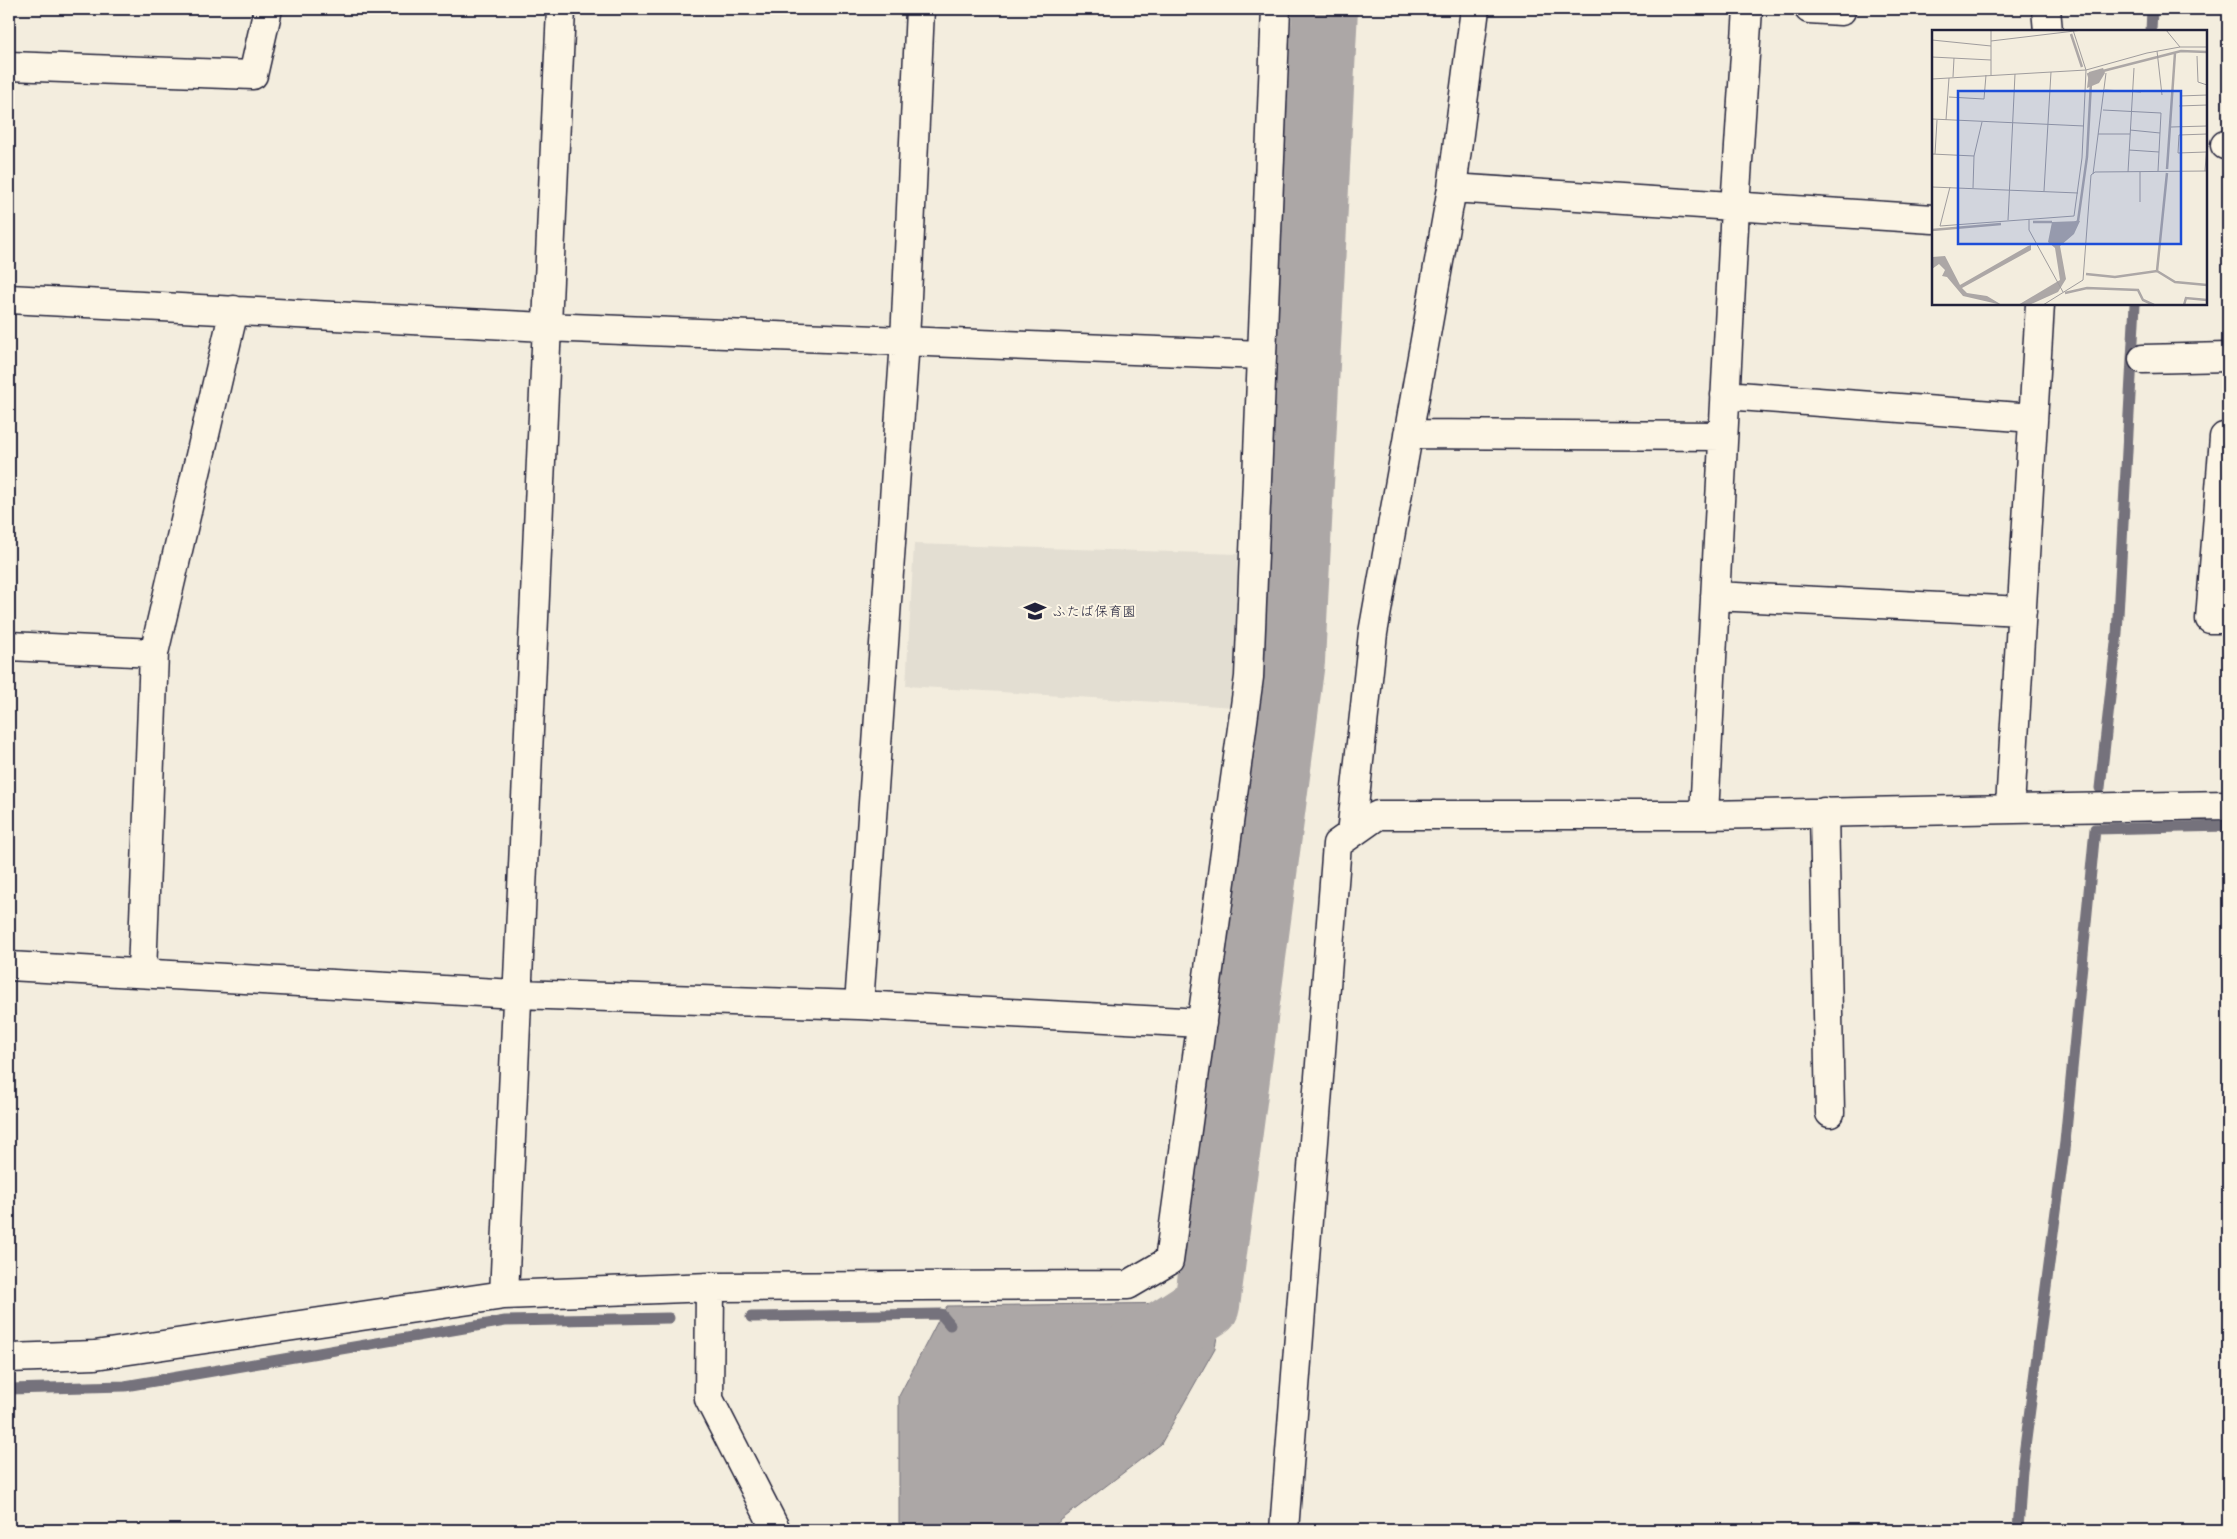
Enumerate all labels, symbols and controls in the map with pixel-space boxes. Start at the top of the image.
inset map [1932,30,2207,305]
school or university icon: ふたば保育園 [1022,598,1048,624]
place label: ふたば保育園 [1052,602,1136,620]

